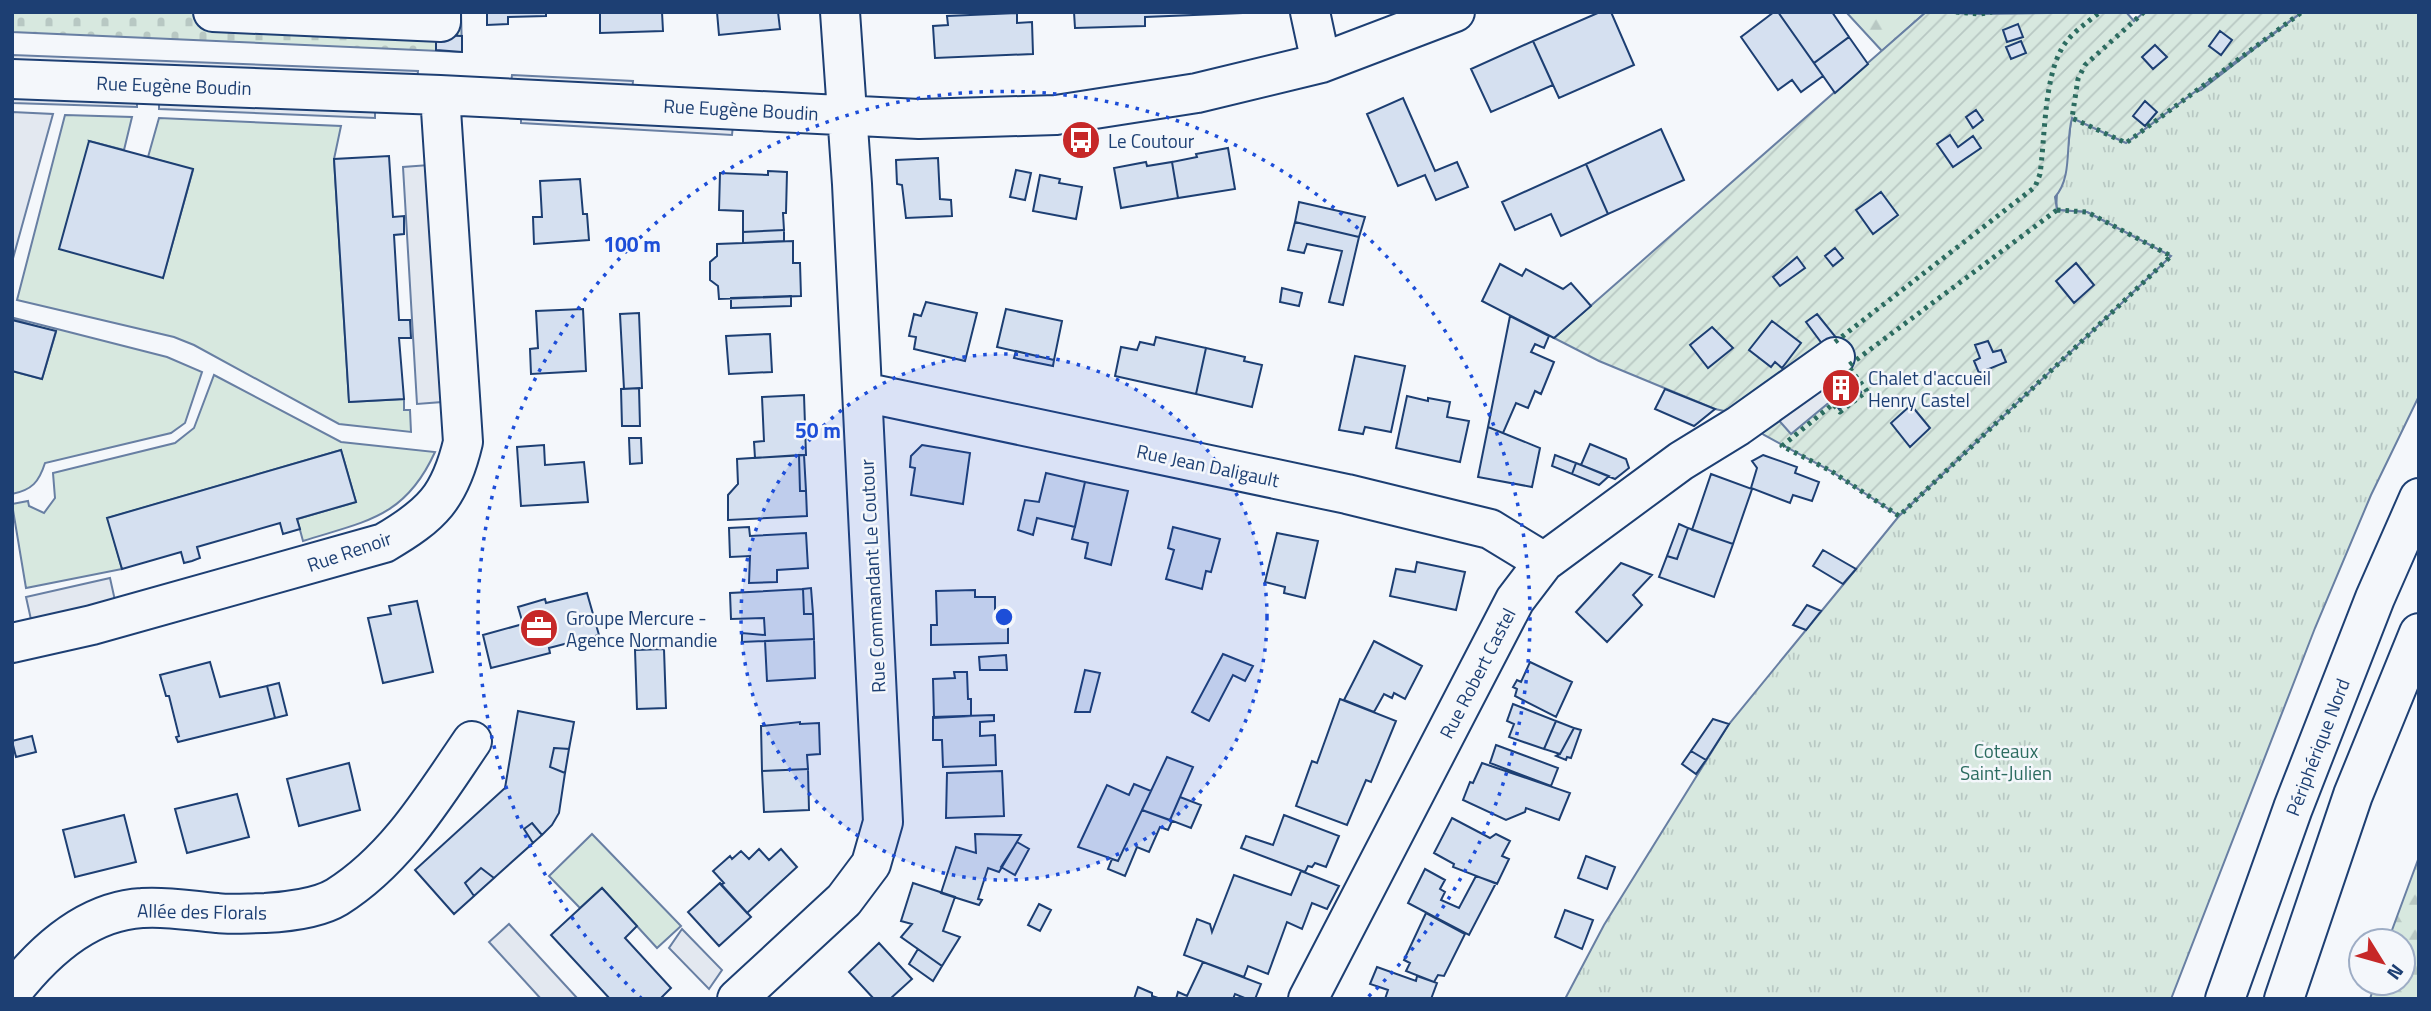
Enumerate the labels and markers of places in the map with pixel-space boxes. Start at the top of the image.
bus stop icon: Le Coutour [1060,119,1102,161]
place label: Le Coutour [1108,126,1195,155]
place label: Chalet d'accueil Henry Castel [1868,363,1991,414]
building icon: Chalet d'accueil Henry Castel [1820,367,1862,409]
place label: Groupe Mercure - Agence Normandie [566,603,717,654]
centre of rings [992,605,1016,629]
office icon: Groupe Mercure - Agence Normandie [518,607,560,649]

